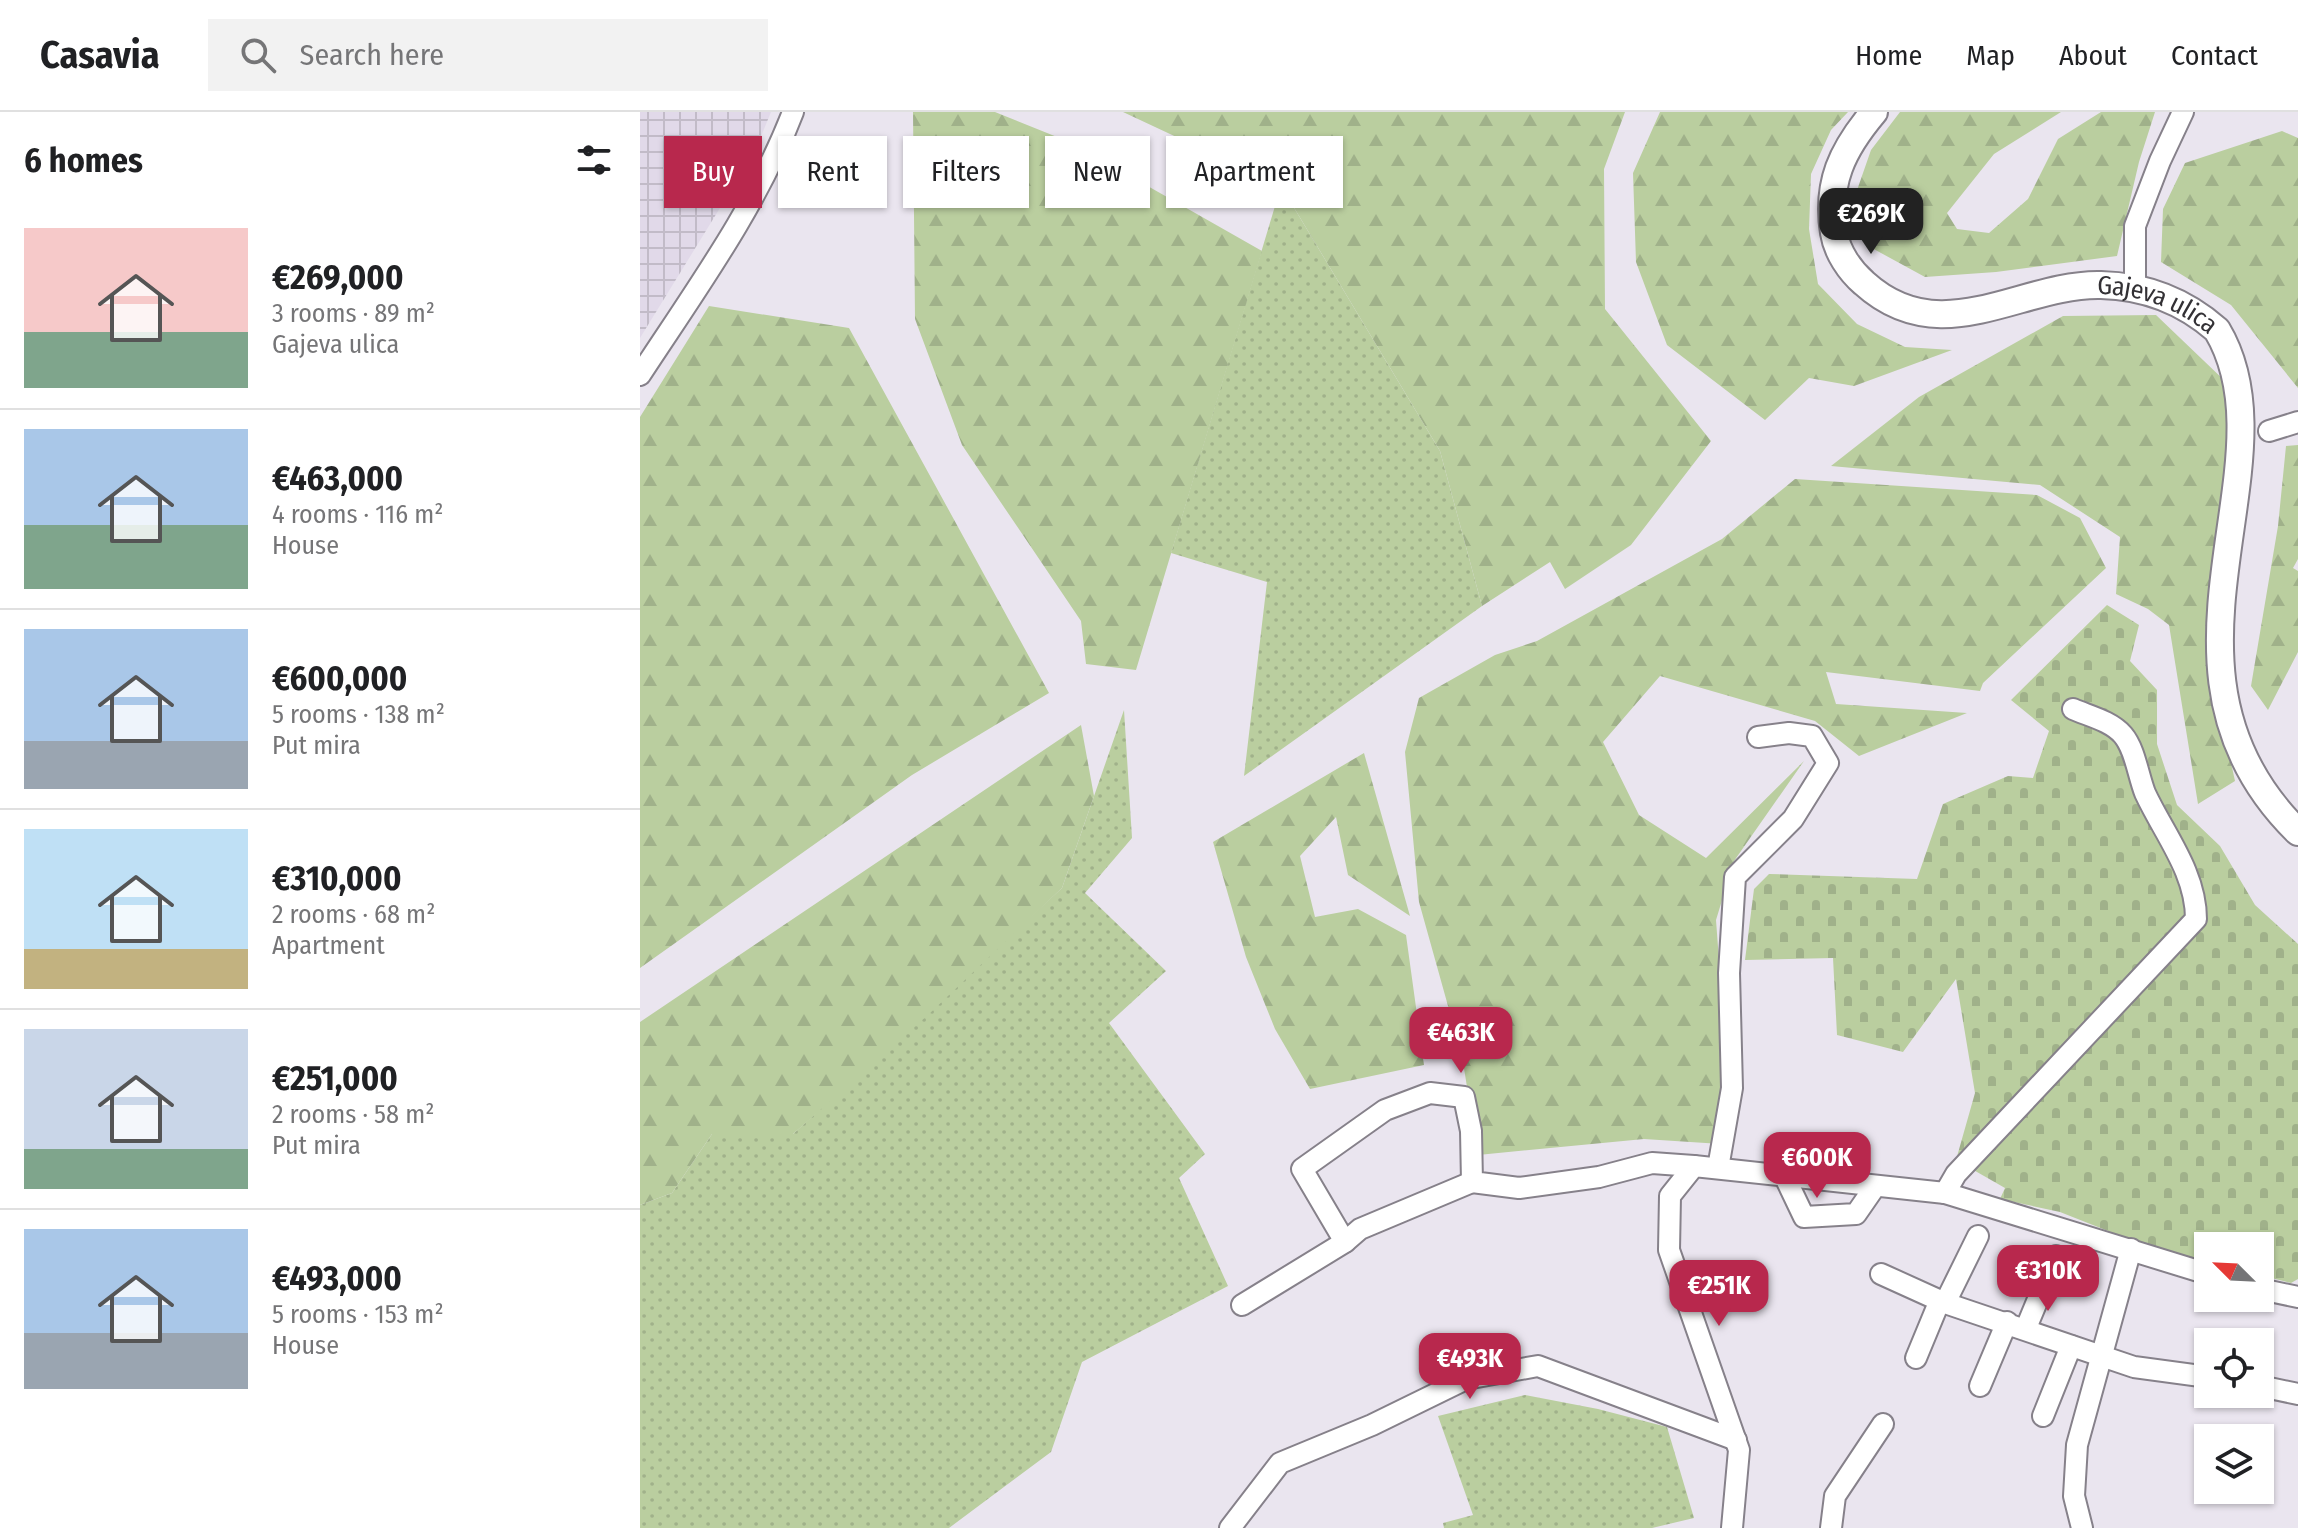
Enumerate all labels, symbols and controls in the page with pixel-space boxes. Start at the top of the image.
search box [208,19,768,91]
text: Casavia [40,32,160,78]
icon: search [236,33,280,77]
text: Search here [300,37,444,73]
text: Home [1855,39,1922,72]
text: Map [1966,39,2015,72]
text: About [2059,39,2127,72]
text: Contact [2171,39,2258,72]
chip: Buy [664,136,762,208]
chip: Rent [778,136,887,208]
chip: Filters [903,136,1029,208]
chip: New [1045,136,1150,208]
chip: Apartment [1166,136,1343,208]
icon: filters [572,138,616,182]
text: 6 homes [24,140,143,181]
pin: €269K [1815,188,1927,256]
text: €269K [1837,198,1905,229]
text: €269,000 [272,257,403,298]
icon: home [88,260,184,356]
street label: Gajeva ulica [2097,270,2224,340]
text: 3 rooms · 89 m² [272,298,435,329]
text: Gajeva ulica [272,329,399,360]
text: €463,000 [272,458,403,499]
icon: home [88,461,184,557]
text: 4 rooms · 116 m² [272,499,443,530]
text: House [272,530,339,561]
text: €600,000 [272,658,407,699]
icon: home [88,661,184,757]
text: 5 rooms · 138 m² [272,699,445,730]
text: Put mira [272,730,361,761]
text: €310,000 [272,858,401,899]
icon: home [88,861,184,957]
text: 2 rooms · 68 m² [272,899,435,930]
text: Apartment [272,930,385,961]
pin: €463K [1405,1007,1517,1075]
text: €463K [1427,1017,1495,1048]
text: €251,000 [272,1058,398,1099]
icon: home [88,1061,184,1157]
text: 2 rooms · 58 m² [272,1099,434,1130]
text: Put mira [272,1130,361,1161]
pin: €600K [1761,1132,1873,1200]
text: €600K [1782,1142,1852,1173]
north arrow [2194,1232,2274,1312]
map controls [2194,1232,2274,1504]
pin: €310K [1992,1245,2104,1313]
text: €310K [2015,1255,2081,1286]
text: €493,000 [272,1258,402,1299]
pin: €251K [1663,1260,1775,1328]
icon: home [88,1261,184,1357]
text: €251K [1687,1270,1751,1301]
text: 5 rooms · 153 m² [272,1299,444,1330]
button: locate [2194,1328,2274,1408]
text: House [272,1330,339,1361]
pin: €493K [1414,1333,1526,1401]
text: €493K [1437,1343,1503,1374]
button: layers [2194,1424,2274,1504]

